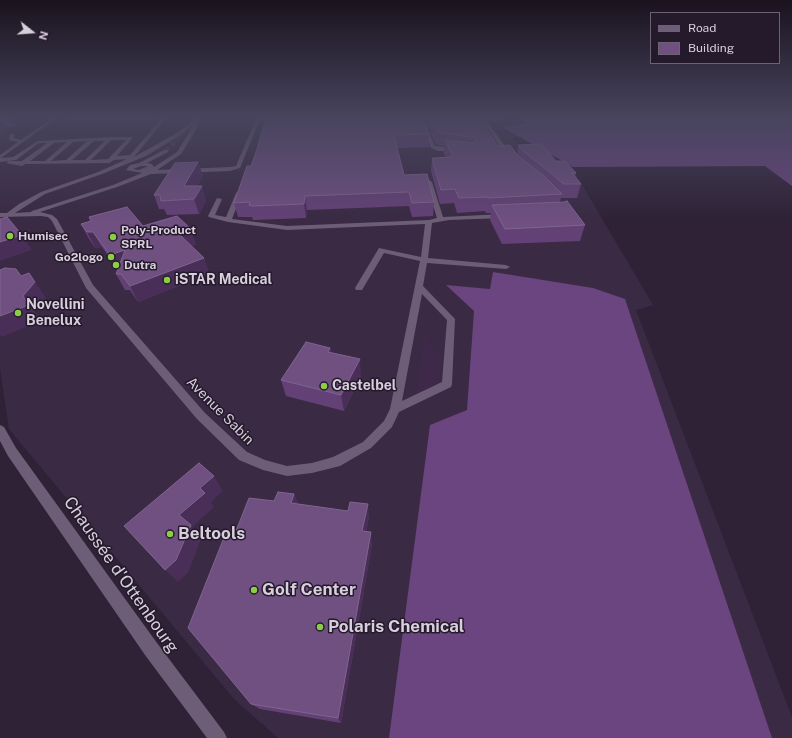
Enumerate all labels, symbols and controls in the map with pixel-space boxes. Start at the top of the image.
north arrow [12,12,52,52]
legend [650,12,780,64]
text: Road [688,21,716,35]
text: N [36,30,50,41]
text: Building [688,41,734,55]
place label: Poly-Product SPRL [121,223,196,251]
place label: Humisec [18,229,68,243]
marker: Humisec [5,231,15,241]
marker: Poly-Product SPRL [108,232,118,242]
place label: Go2logo [55,250,103,264]
marker: Go2logo [106,252,116,262]
place label: Dutra [124,258,156,272]
marker: Dutra [111,260,121,270]
place label: iSTAR Medical [175,272,272,288]
marker: iSTAR Medical [162,275,172,285]
place label: Novellini Benelux [26,297,84,330]
marker: Novellini Benelux [13,308,23,318]
street label: Avenue Sabin [183,374,257,448]
place label: Castelbel [332,378,396,394]
marker: Castelbel [319,381,329,391]
street label: Chaussée d'Ottenbourg [59,493,183,657]
place label: Beltools [178,524,245,544]
marker: Beltools [165,529,175,539]
place label: Golf Center [262,580,356,600]
marker: Golf Center [249,585,259,595]
place label: Polaris Chemical [328,617,464,637]
marker: Polaris Chemical [315,622,325,632]

